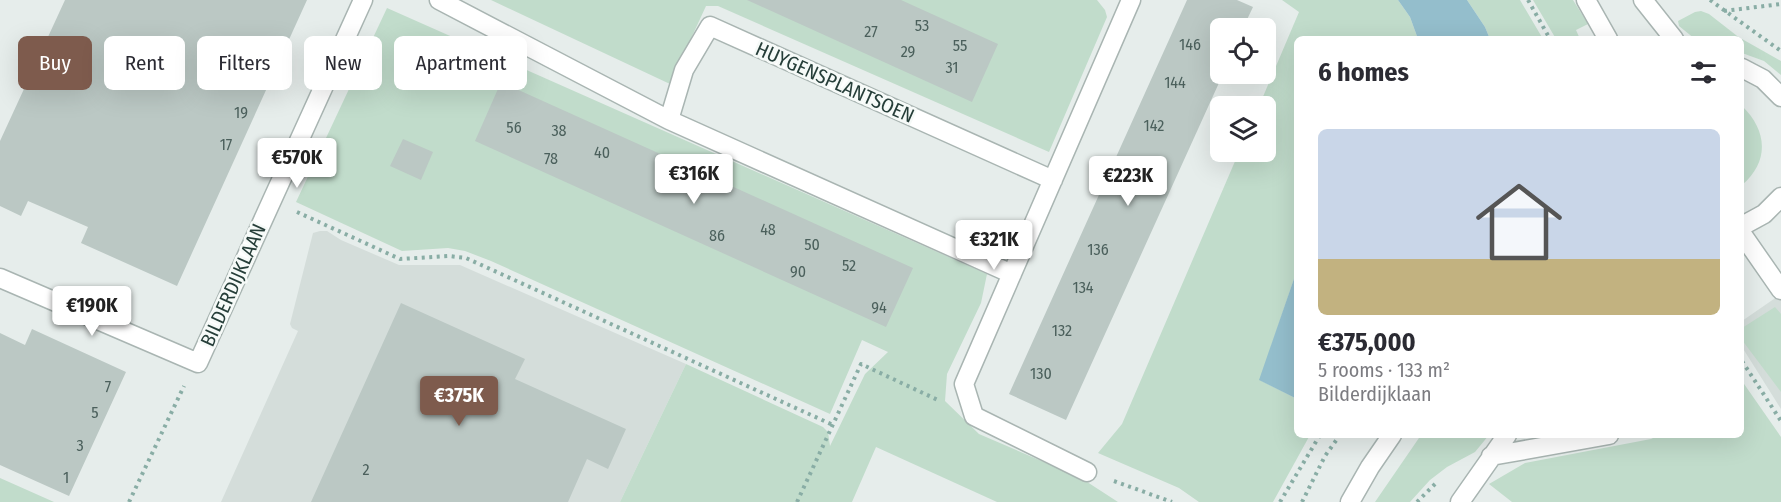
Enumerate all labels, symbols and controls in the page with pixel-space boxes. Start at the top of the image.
house number: 53 [915,16,929,35]
map controls [1210,18,1276,162]
button: locate [1210,18,1276,84]
house number: 27 [864,22,878,41]
house number: 146 [1179,35,1201,54]
chip: Buy [18,36,92,90]
chip: Rent [104,36,185,90]
chip: Filters [197,36,292,90]
chip: New [304,36,382,90]
chip: Apartment [394,36,527,90]
street label: HUYGENSPLANTSOEN [752,36,918,128]
house number: 55 [953,36,967,55]
house number: 29 [901,42,916,61]
icon: filters [1687,56,1720,89]
text: 6 homes [1318,57,1409,88]
house number: 31 [945,58,959,77]
house number: 144 [1164,73,1186,92]
button: layers [1210,96,1276,162]
house number: 19 [234,103,248,122]
house number: 142 [1144,116,1164,135]
house number: 56 [506,118,522,137]
house number: 38 [551,121,567,140]
house number: 17 [220,135,233,154]
pin: €570K [255,138,339,189]
house number: 40 [594,143,610,162]
text: €570K [272,145,322,169]
house number: 78 [544,149,558,168]
pin: €316K [652,154,736,205]
pin: €223K [1086,156,1170,207]
text: €316K [669,161,719,185]
text: €223K [1103,163,1153,187]
icon: home [1465,168,1573,276]
street label: BILDERDIJKLAAN [195,220,271,350]
house number: 48 [760,220,776,239]
pin: €321K [952,220,1036,271]
house number: 86 [709,226,725,245]
text: €321K [969,227,1019,251]
house number: 50 [804,235,820,254]
house number: 136 [1087,240,1109,259]
house number: 52 [842,256,856,275]
house number: 90 [790,262,806,281]
house number: 134 [1072,278,1094,297]
pin: €190K [50,286,134,337]
text: €190K [66,293,118,317]
house number: 94 [871,298,887,317]
house number: 132 [1052,321,1072,340]
text: €375,000 [1318,327,1416,358]
text: 5 rooms · 133 m² [1318,358,1450,382]
house number: 130 [1030,364,1052,383]
pin: €375K [417,376,501,427]
house number: 7 [105,377,112,396]
text: Bilderdijklaan [1318,382,1432,406]
text: €375K [434,383,484,407]
house number: 5 [91,403,99,422]
house number: 3 [76,436,84,455]
house number: 2 [362,460,370,479]
house number: 1 [63,468,69,487]

